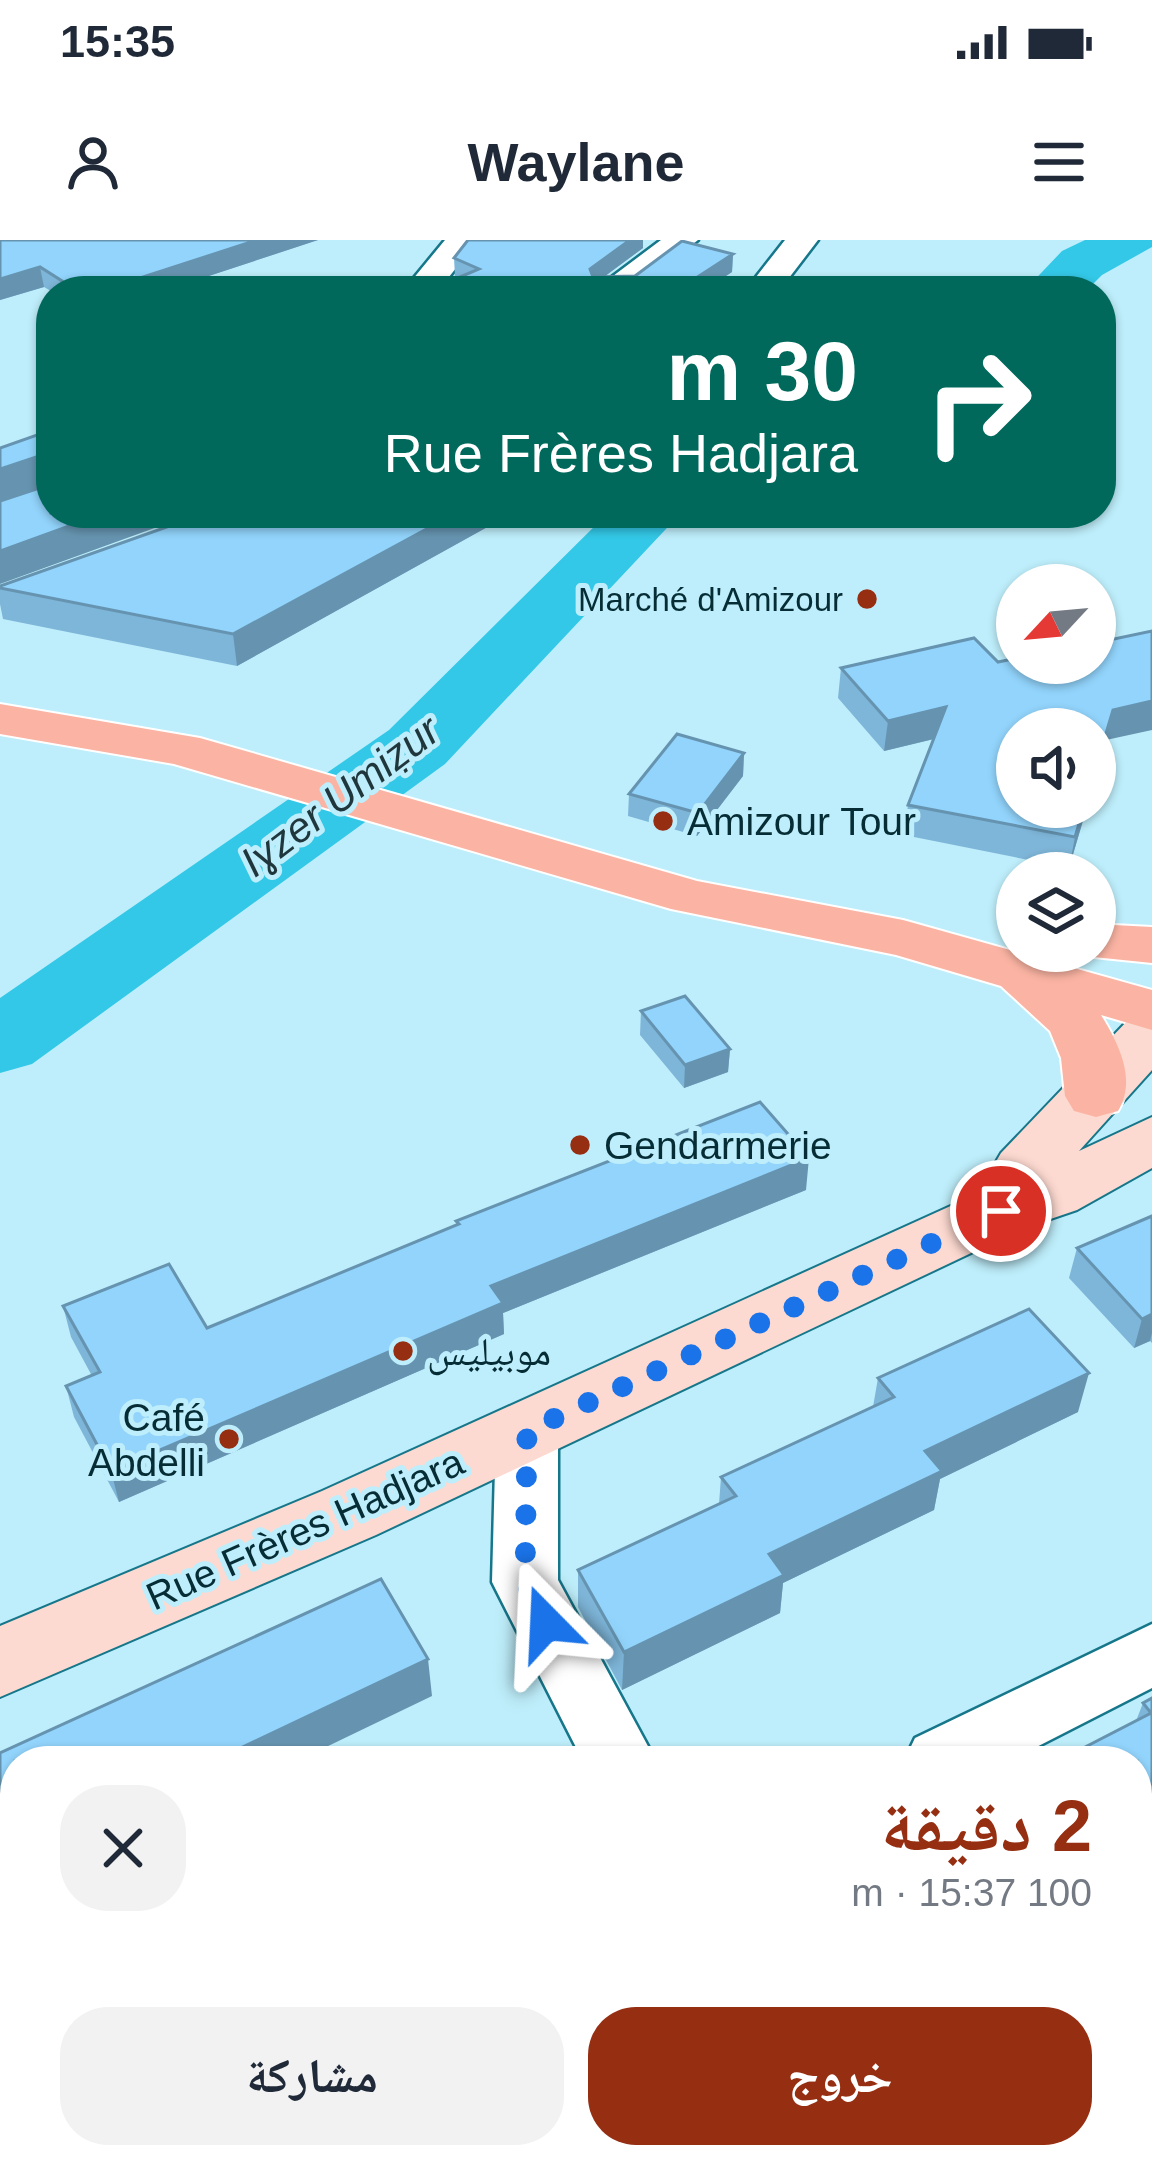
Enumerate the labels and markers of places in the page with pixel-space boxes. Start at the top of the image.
place label: Marché d'Amizour [578,581,843,618]
marker: Marché d'Amizour [854,586,880,612]
place label: Amizour Tour [687,800,916,843]
marker: Amizour Tour [650,808,676,834]
place label: Gendarmerie [604,1124,832,1167]
marker: Gendarmerie [567,1132,593,1158]
pin [950,1160,1052,1262]
place label: موبيليس [427,1330,551,1376]
marker: موبيليس [390,1338,416,1364]
place label: Café Abdelli [88,1396,205,1484]
marker: Café Abdelli [216,1426,242,1452]

